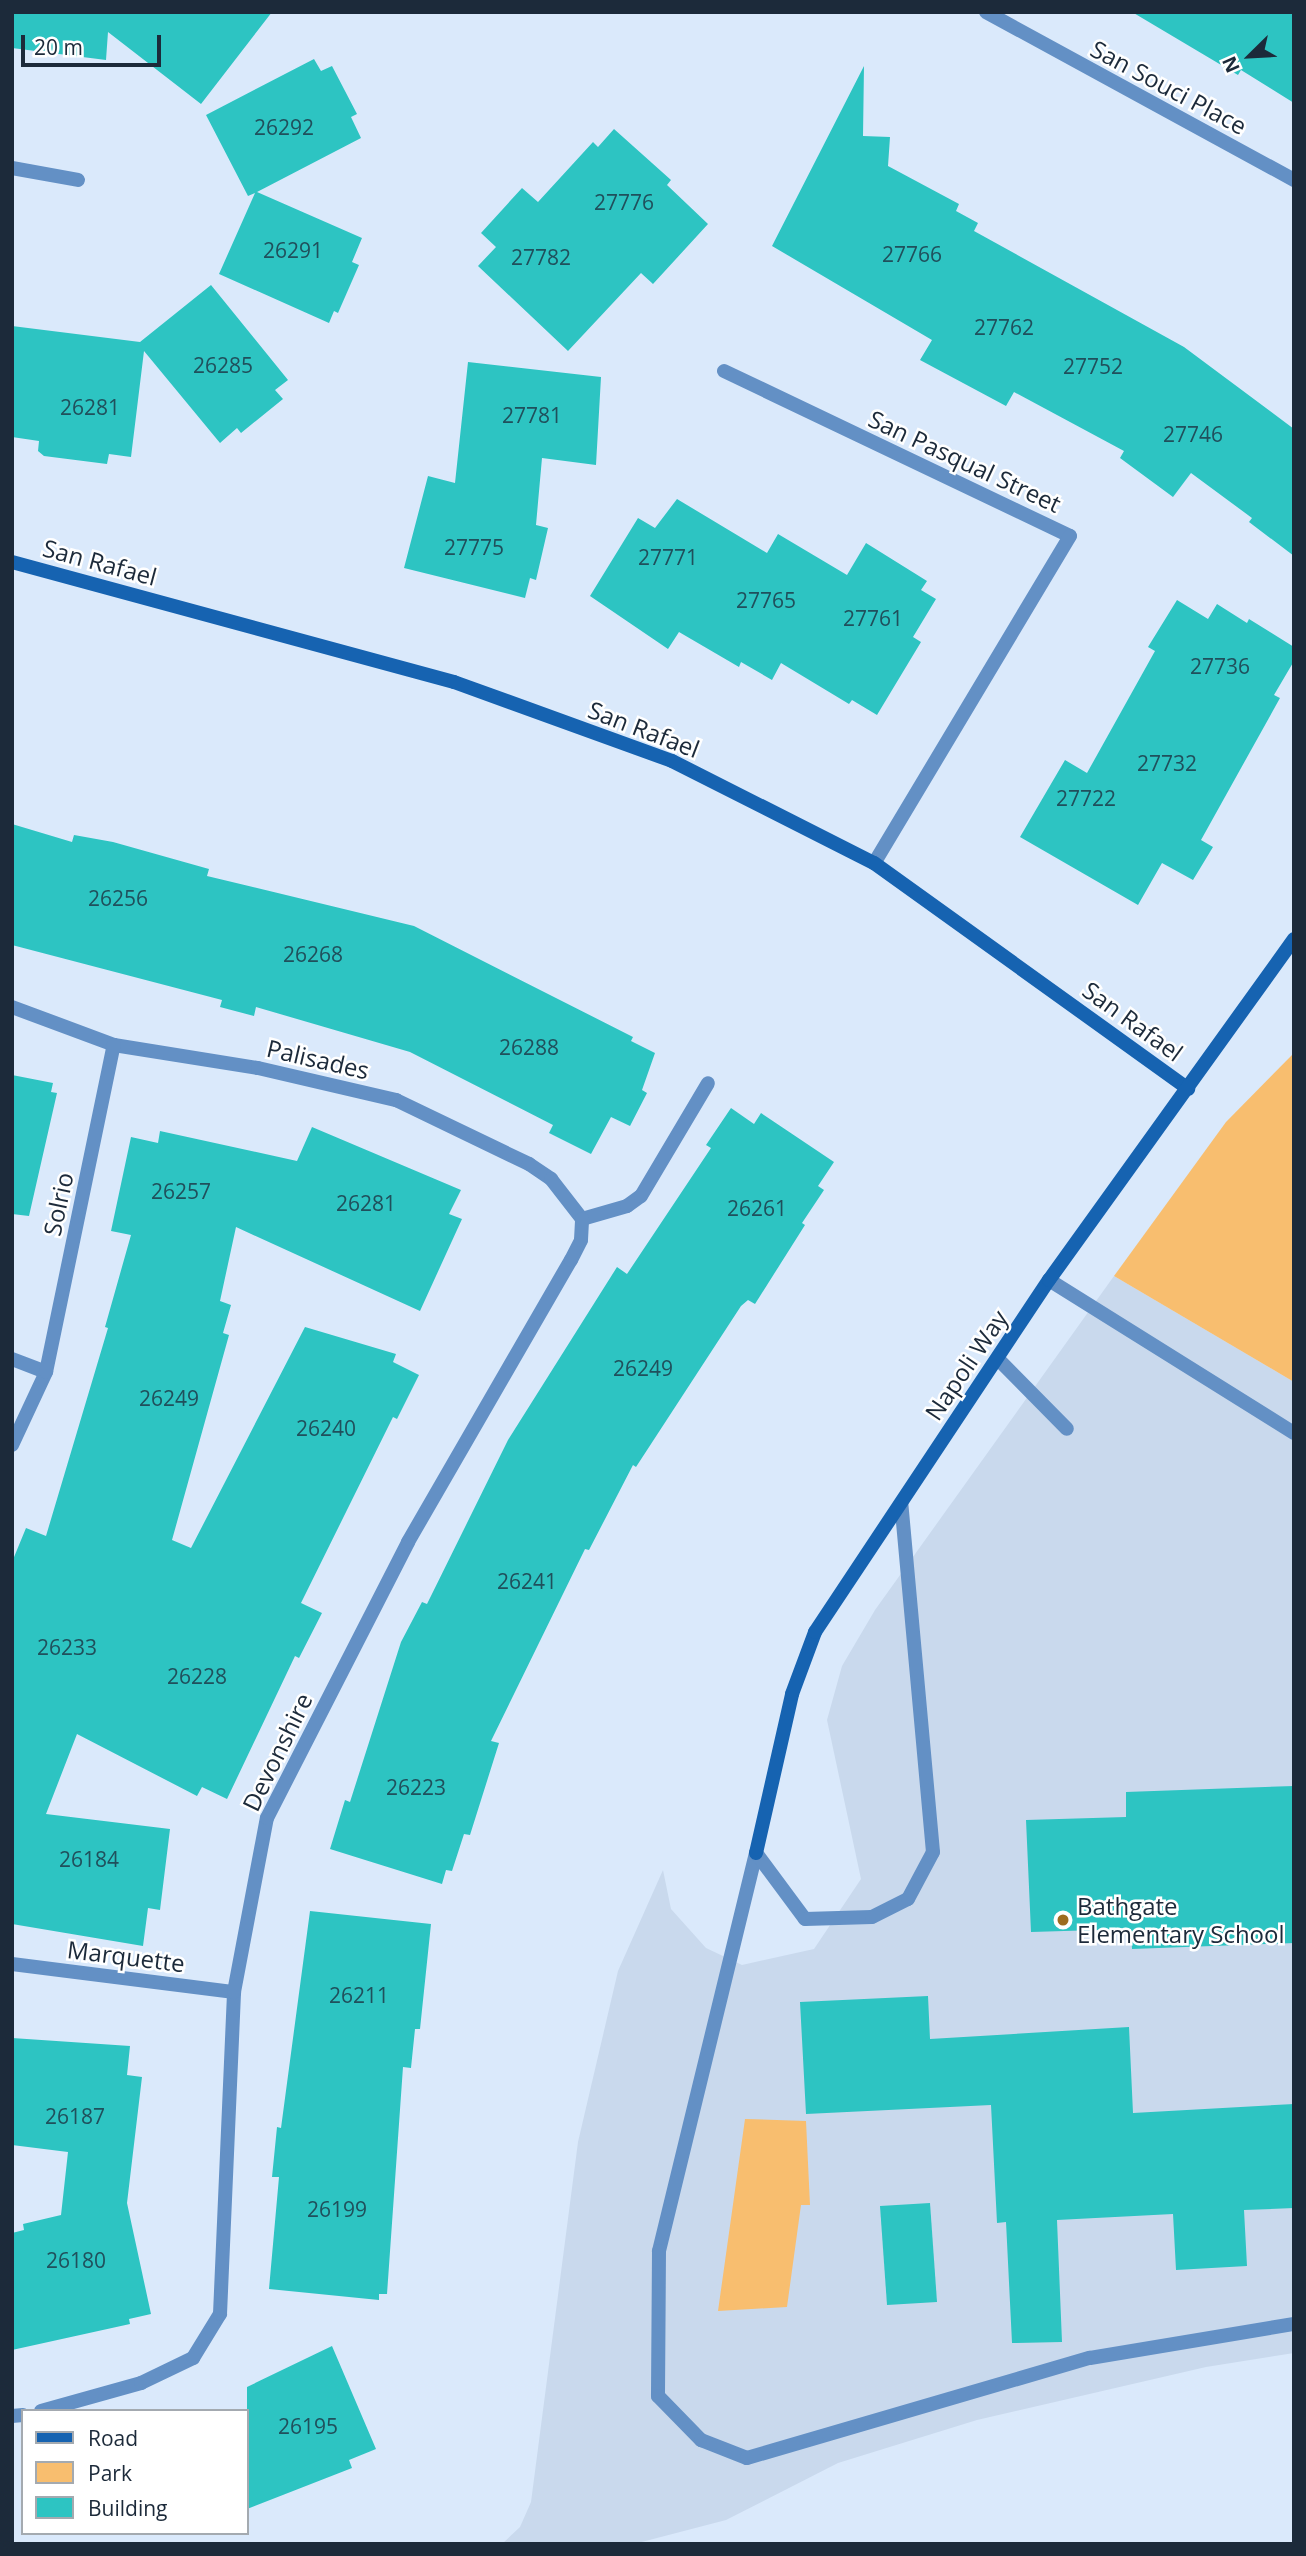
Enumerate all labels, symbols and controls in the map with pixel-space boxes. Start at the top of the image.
scale bar [24,21,164,65]
north arrow [1215,21,1285,91]
text: 20 m [34,33,83,61]
street label: San Souci Place [1086,34,1252,140]
text: N [1216,52,1246,77]
house number: 26292 [254,114,314,140]
house number: 27776 [594,189,654,215]
house number: 26291 [263,237,323,263]
house number: 27766 [882,241,942,267]
house number: 27782 [511,244,571,270]
house number: 27762 [974,314,1034,340]
house number: 26285 [193,352,253,378]
house number: 27752 [1063,353,1123,379]
house number: 26281 [60,394,120,420]
house number: 27781 [502,402,562,428]
street label: San Pasqual Street [864,404,1066,518]
house number: 27746 [1163,421,1223,447]
street label: San Rafael [40,533,160,591]
house number: 27775 [444,534,504,560]
house number: 27771 [638,544,698,570]
house number: 27765 [736,587,796,613]
house number: 27761 [843,605,903,631]
house number: 27736 [1190,653,1250,679]
street label: San Rafael [584,695,704,763]
house number: 27732 [1137,750,1197,776]
house number: 27722 [1056,785,1116,811]
house number: 26256 [88,885,148,911]
house number: 26268 [283,941,343,967]
street label: San Rafael [1077,975,1189,1067]
street label: Palisades [264,1033,372,1085]
house number: 26288 [499,1034,559,1060]
street label: Solrio [37,1170,79,1238]
house number: 26257 [151,1178,211,1204]
house number: 26281 [336,1190,396,1216]
house number: 26261 [727,1195,787,1221]
street label: Napoli Way [919,1305,1013,1425]
house number: 26249 [613,1355,673,1381]
house number: 26249 [139,1385,199,1411]
house number: 26240 [296,1415,356,1441]
house number: 26241 [497,1568,557,1594]
house number: 26233 [37,1634,97,1660]
house number: 26228 [167,1663,227,1689]
street label: Devonshire [236,1688,318,1816]
house number: 26223 [386,1774,446,1800]
house number: 26184 [59,1846,119,1872]
place label: Bathgate Elementary School [1077,1892,1285,1948]
marker: Bathgate Elementary School [1055,1912,1071,1928]
street label: Marquette [66,1935,186,1977]
house number: 26211 [329,1982,389,2008]
house number: 26187 [45,2103,105,2129]
house number: 26199 [307,2196,367,2222]
house number: 26180 [46,2247,106,2273]
legend [21,2409,248,2535]
house number: 26195 [278,2413,338,2439]
text: Road [88,2424,138,2452]
text: Park [88,2459,132,2487]
text: Building [88,2494,167,2522]

